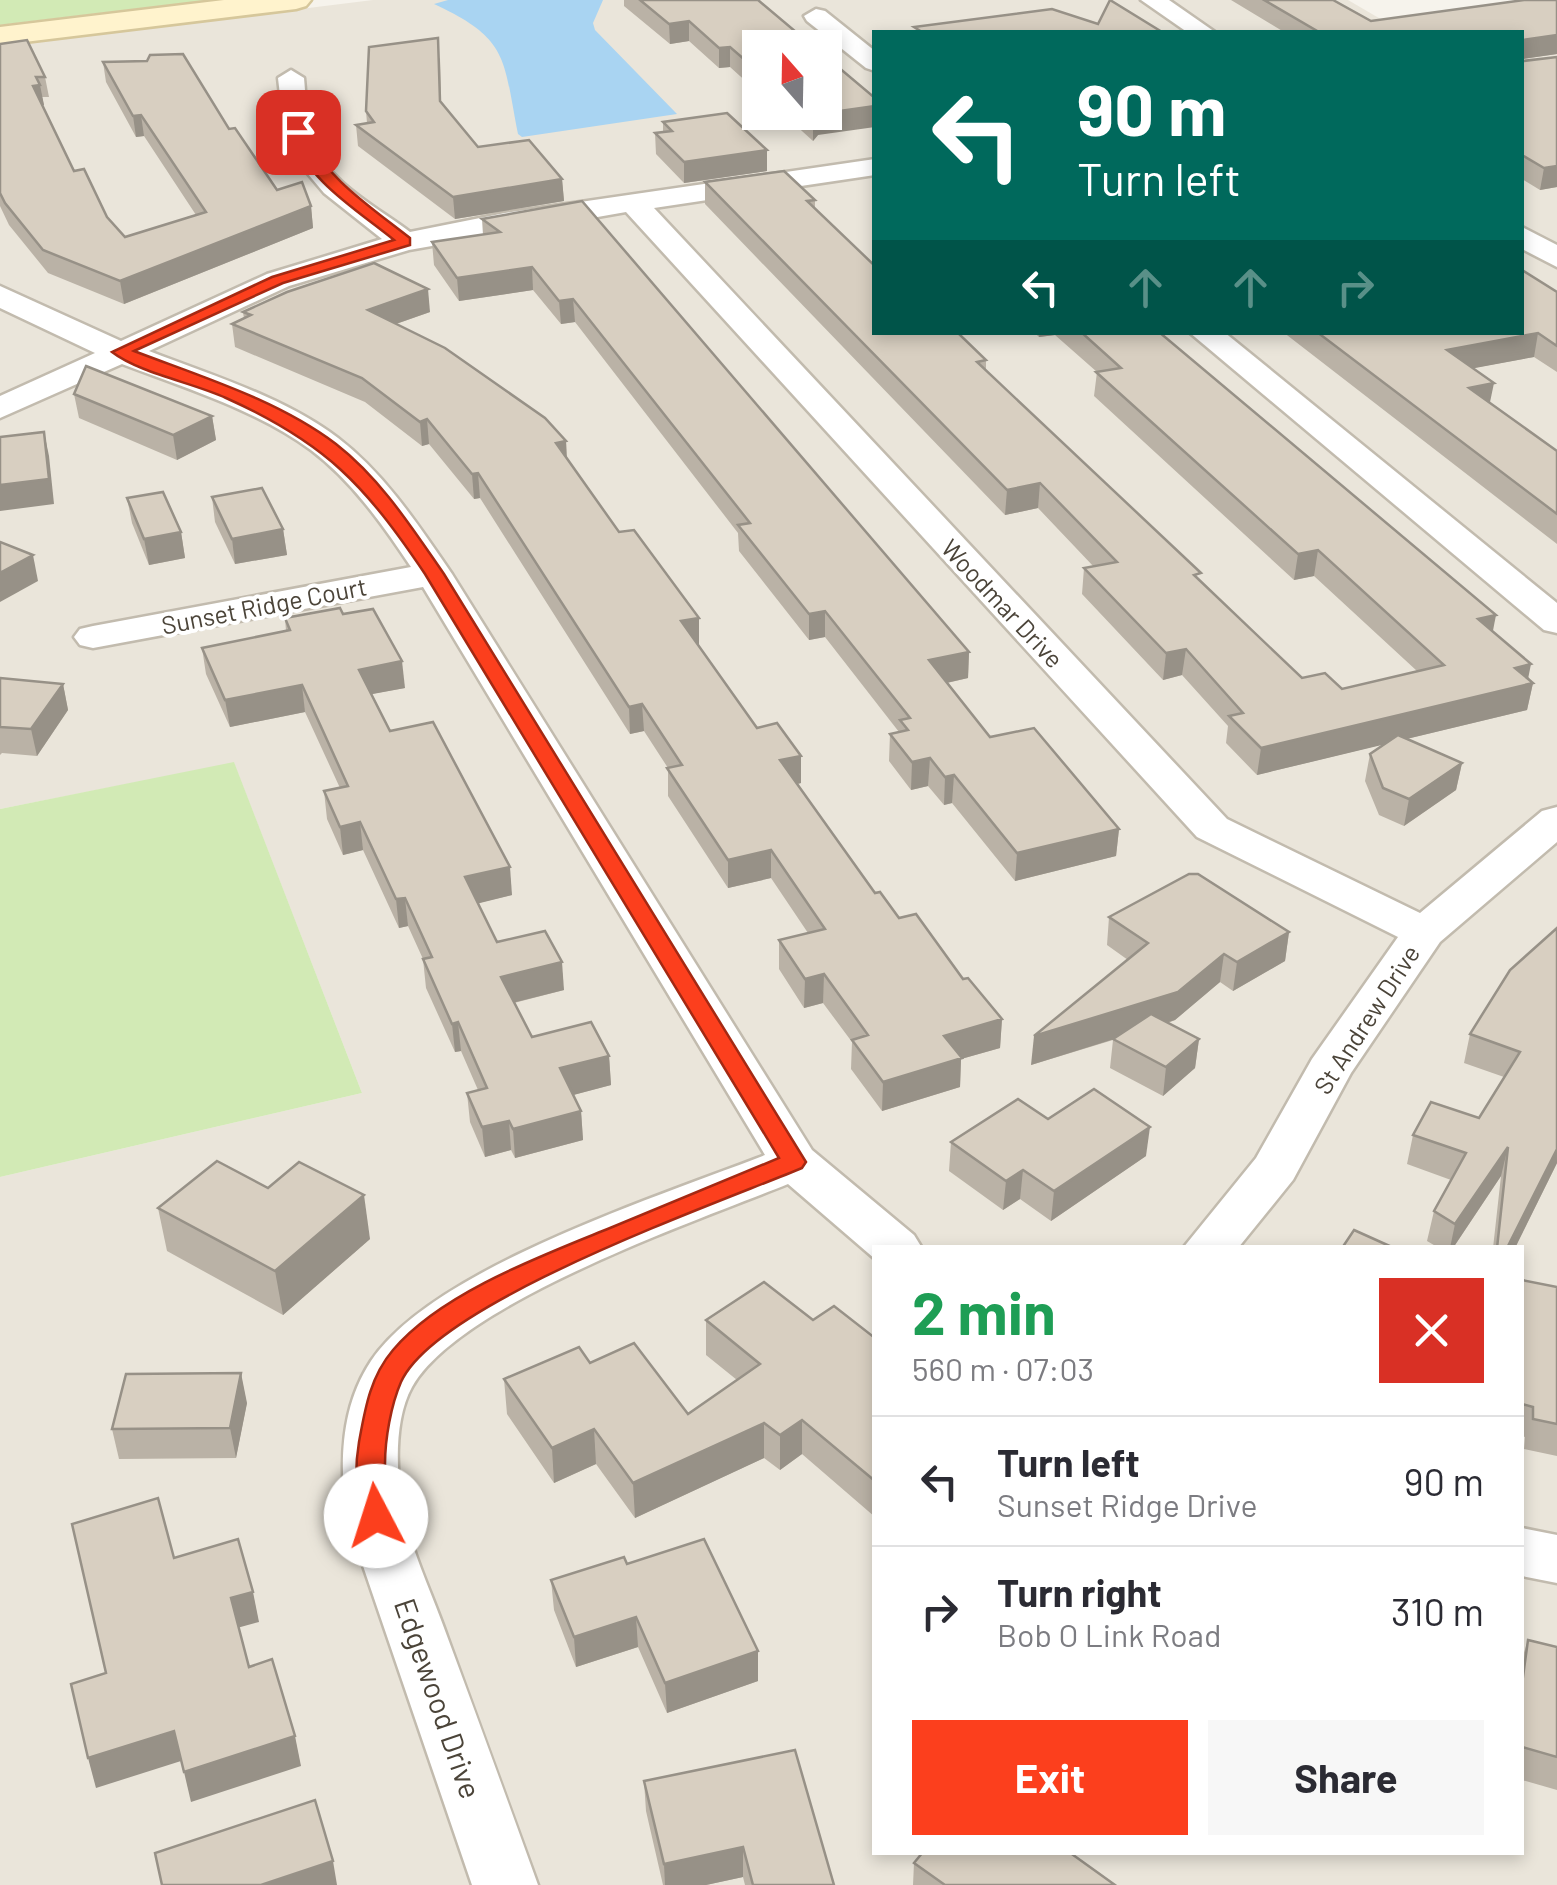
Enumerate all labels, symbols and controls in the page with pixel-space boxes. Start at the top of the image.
north arrow [742,30,842,130]
map controls [742,30,842,130]
text: 90 m [1077,66,1227,150]
icon: left [912,70,1042,200]
pin [256,90,341,175]
icon: arrive [271,105,326,160]
text: Turn left [1077,151,1241,205]
icon: left [1013,260,1068,315]
icon: ahead [1118,260,1173,315]
icon: ahead [1223,260,1278,315]
icon: right [1328,260,1383,315]
street label: Woodmar Drive [936,532,1070,674]
street label: Sunset Ridge Court [159,570,369,640]
street label: St Andrew Drive [1307,939,1425,1099]
text: 2 min [912,1275,1056,1347]
button: close [1379,1278,1484,1383]
text: 560 m · 07:03 [912,1349,1094,1387]
text: Turn left [997,1439,1140,1485]
icon: left [912,1454,967,1509]
text: 90 m [1404,1458,1484,1504]
position arrow [324,1464,428,1568]
text: Sunset Ridge Drive [997,1485,1257,1523]
text: Turn right [997,1569,1162,1615]
icon: right [912,1584,967,1639]
text: 310 m [1391,1588,1484,1634]
street label: Edgewood Drive [388,1593,490,1803]
text: Bob O Link Road [997,1615,1221,1653]
button: Exit [912,1720,1188,1835]
button: Share [1208,1720,1484,1835]

